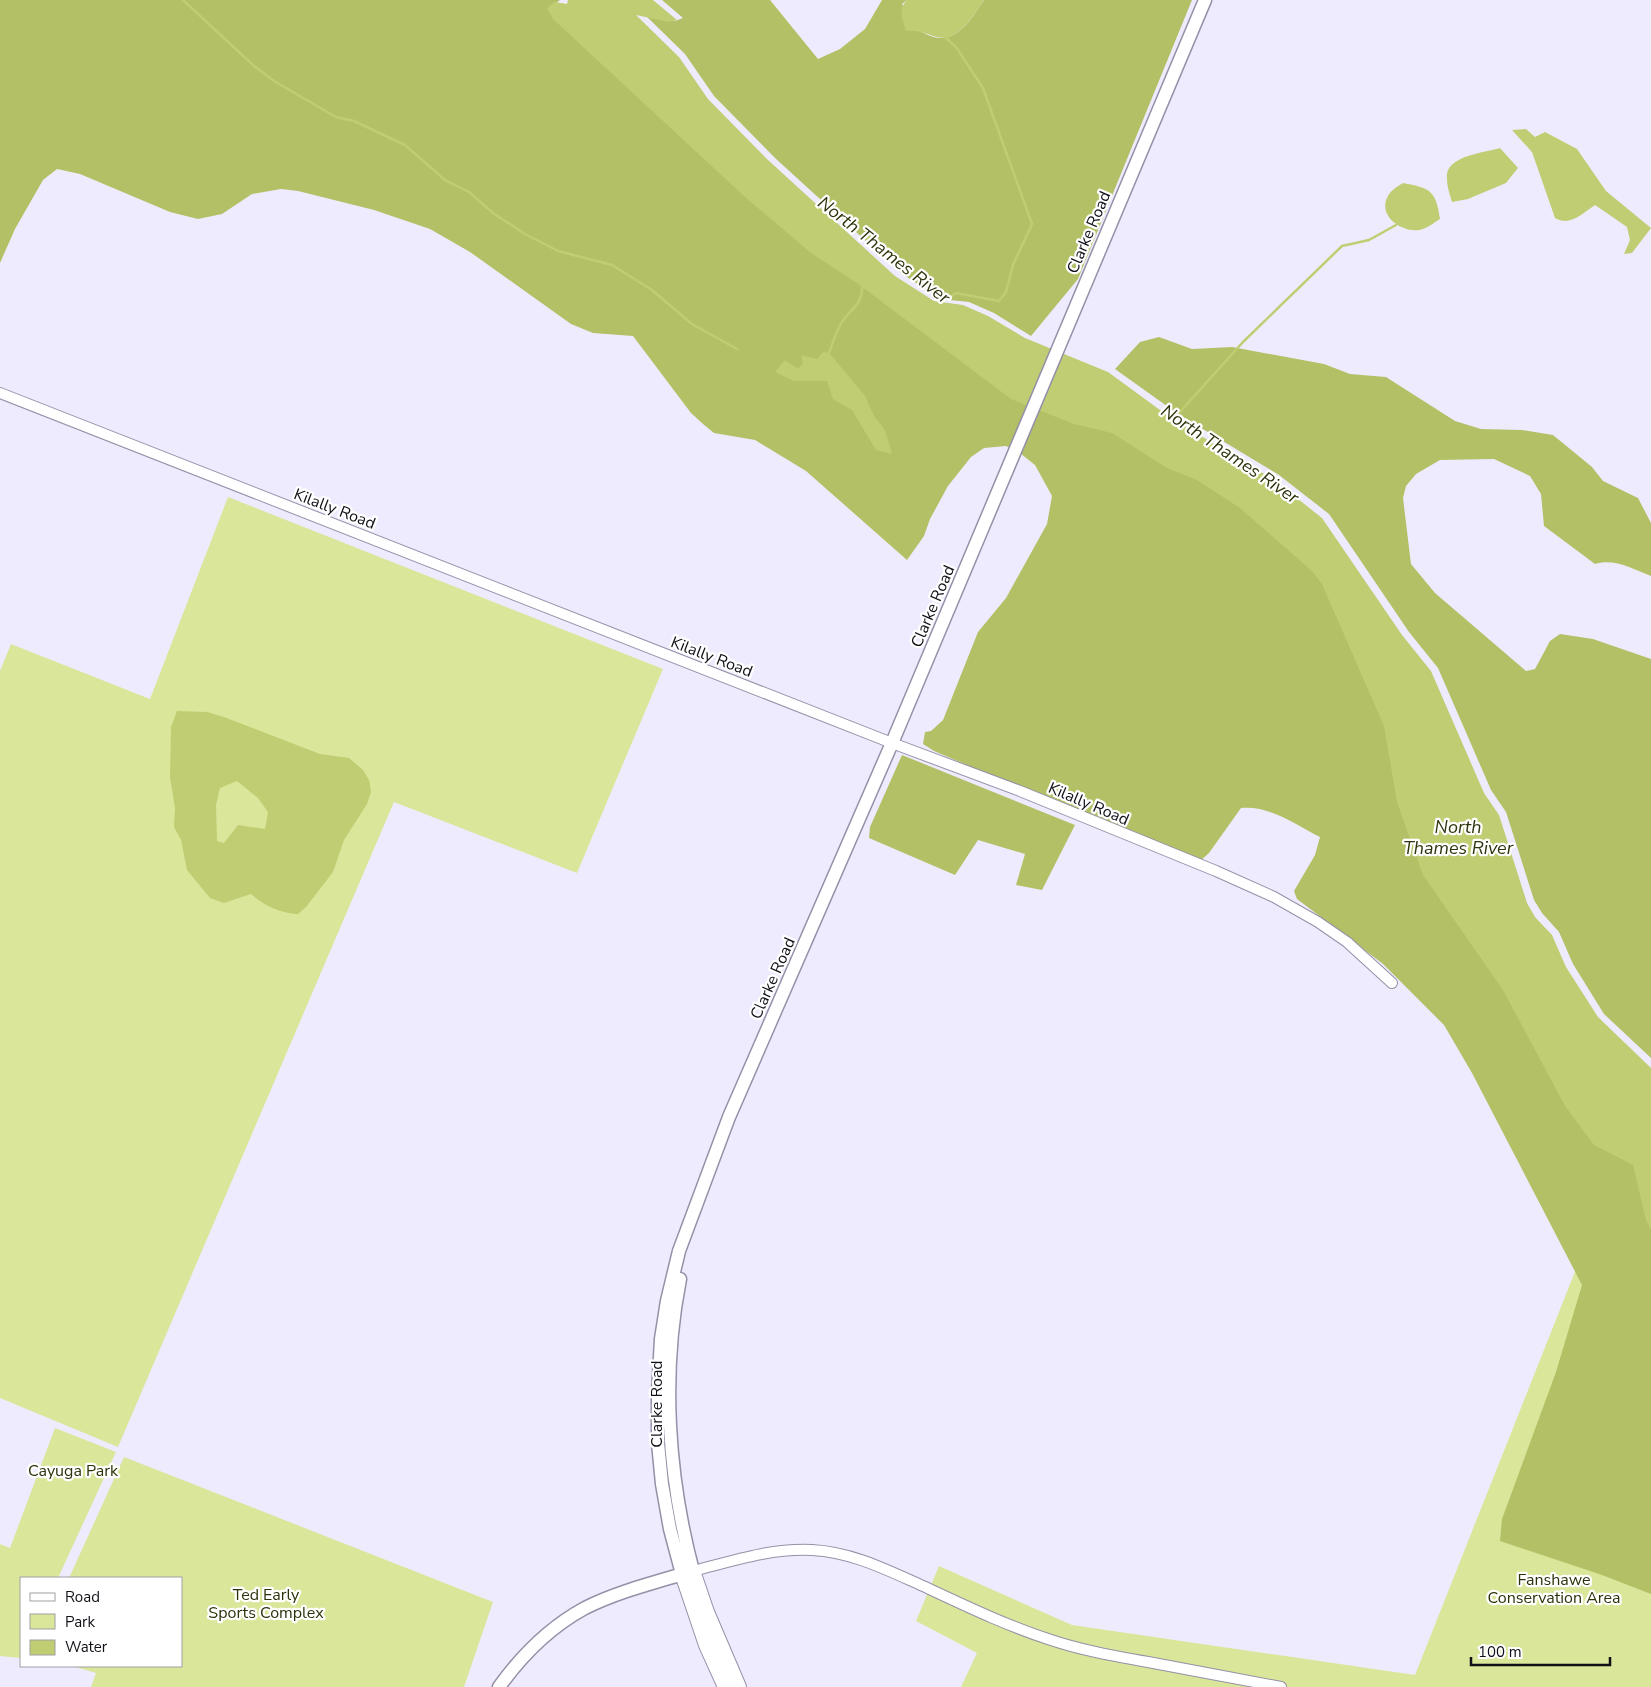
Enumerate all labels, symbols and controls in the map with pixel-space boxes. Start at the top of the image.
street label: Clarke Road [1062,188,1116,277]
water label: North Thames River [813,191,956,310]
water label: North Thames River [1156,399,1304,509]
street label: Kilally Road [291,483,379,535]
street label: Clarke Road [906,562,960,651]
street label: Kilally Road [668,631,756,683]
street label: Kilally Road [1045,777,1132,831]
water label: North Thames River [1403,815,1514,860]
street label: Clarke Road [745,934,801,1023]
street label: Clarke Road [646,1360,668,1448]
park label: Cayuga Park [28,1460,119,1482]
park label: Fanshawe Conservation Area [1488,1569,1620,1609]
legend [20,1577,182,1667]
park label: Ted Early Sports Complex [208,1584,324,1624]
text: Road [65,1587,100,1607]
text: Park [65,1612,95,1632]
scale bar [1471,1634,1610,1666]
text: Water [65,1637,108,1657]
text: 100 m [1478,1642,1522,1662]

